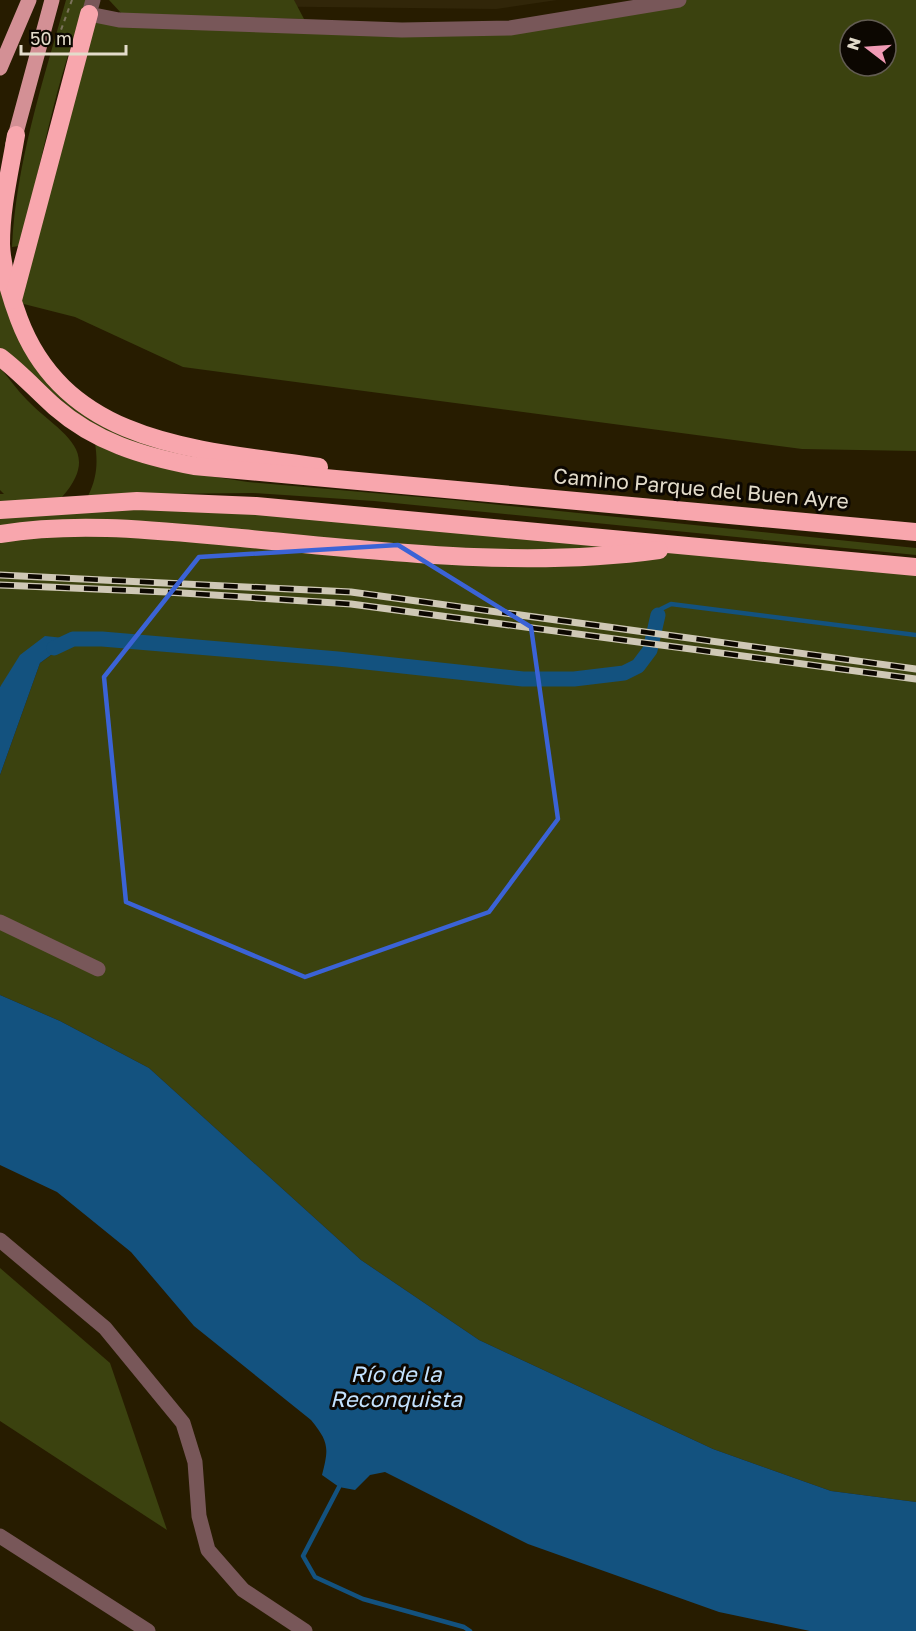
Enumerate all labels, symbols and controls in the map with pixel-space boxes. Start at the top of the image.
scale bar [21,18,126,56]
north arrow [838,18,898,78]
text: 50 m [30,27,72,49]
text: N [842,35,865,52]
street label: Camino Parque del Buen Ayre [552,462,850,514]
water label: Río de la Reconquista [330,1360,463,1412]

